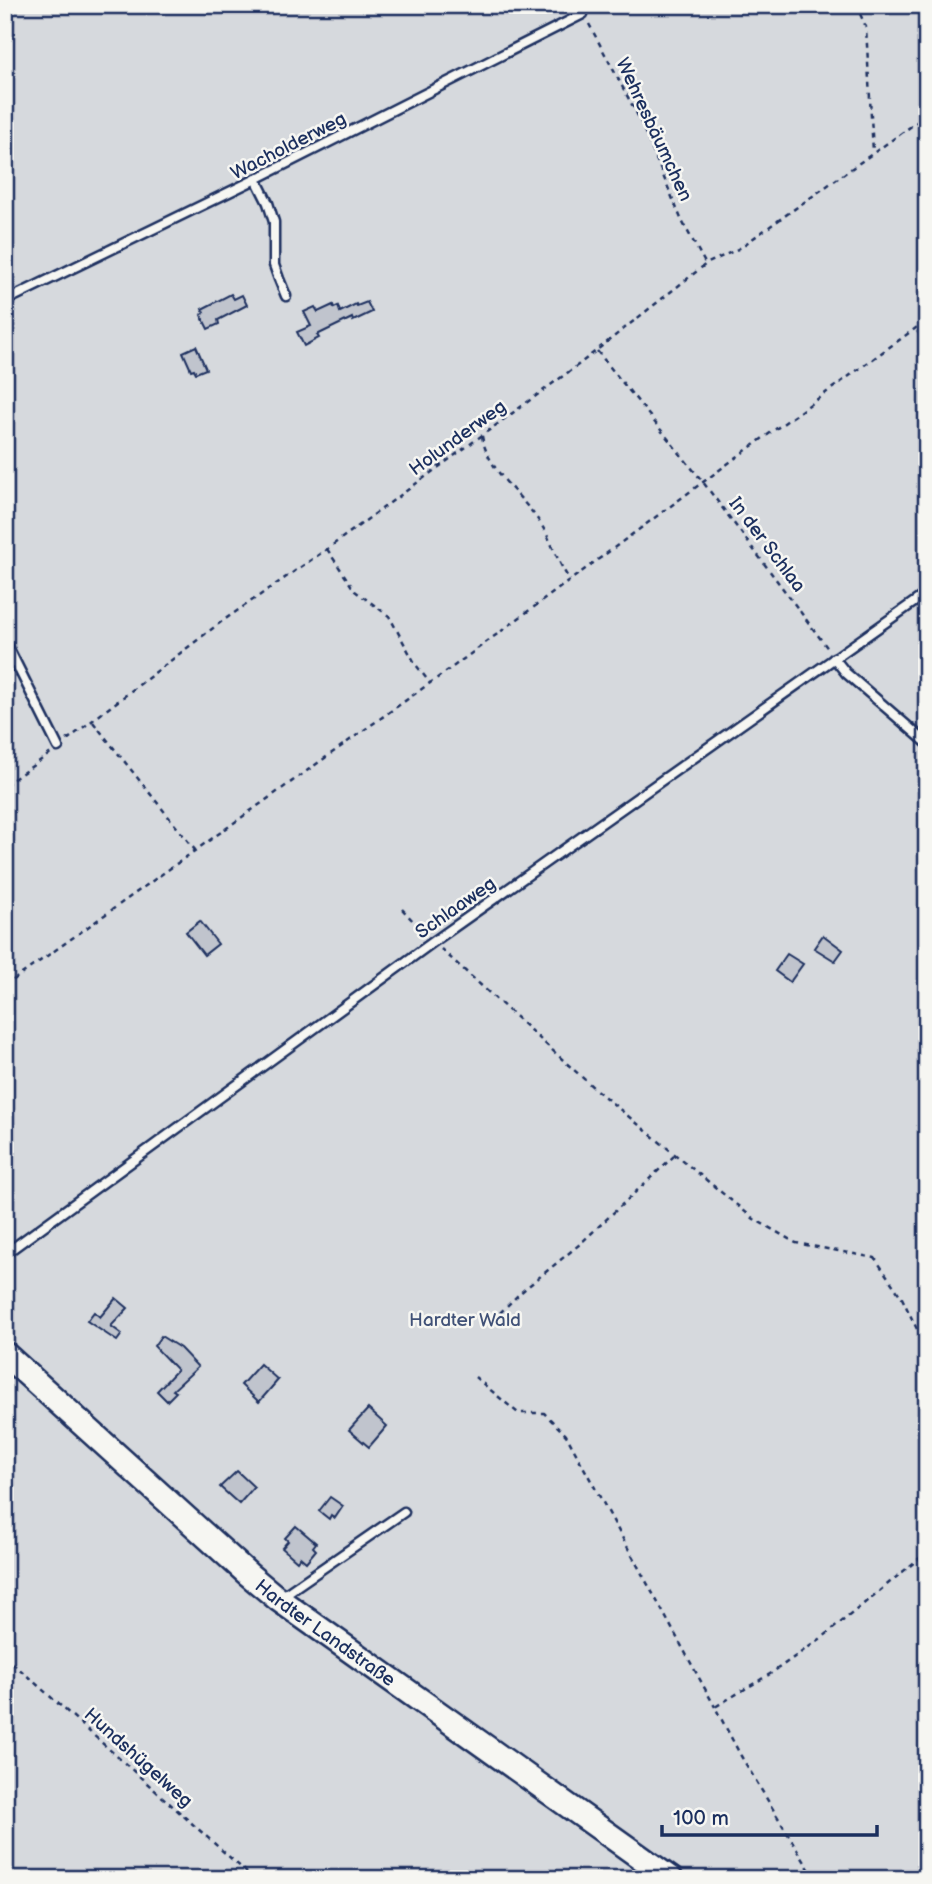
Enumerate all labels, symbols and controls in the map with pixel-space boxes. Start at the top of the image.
street label: Wehresbäumchen [610,54,697,205]
street label: Wacholderweg [227,107,350,185]
street label: Holunderweg [405,395,511,481]
street label: In der Schlaa [724,493,810,597]
street label: Schlaaweg [411,872,500,944]
park label: Hardter Wald [409,1309,521,1332]
street label: Hardter Landstraße [250,1575,399,1692]
street label: Hundshügelweg [79,1703,197,1813]
scale bar [662,1793,878,1837]
text: 100 m [673,1806,729,1831]

